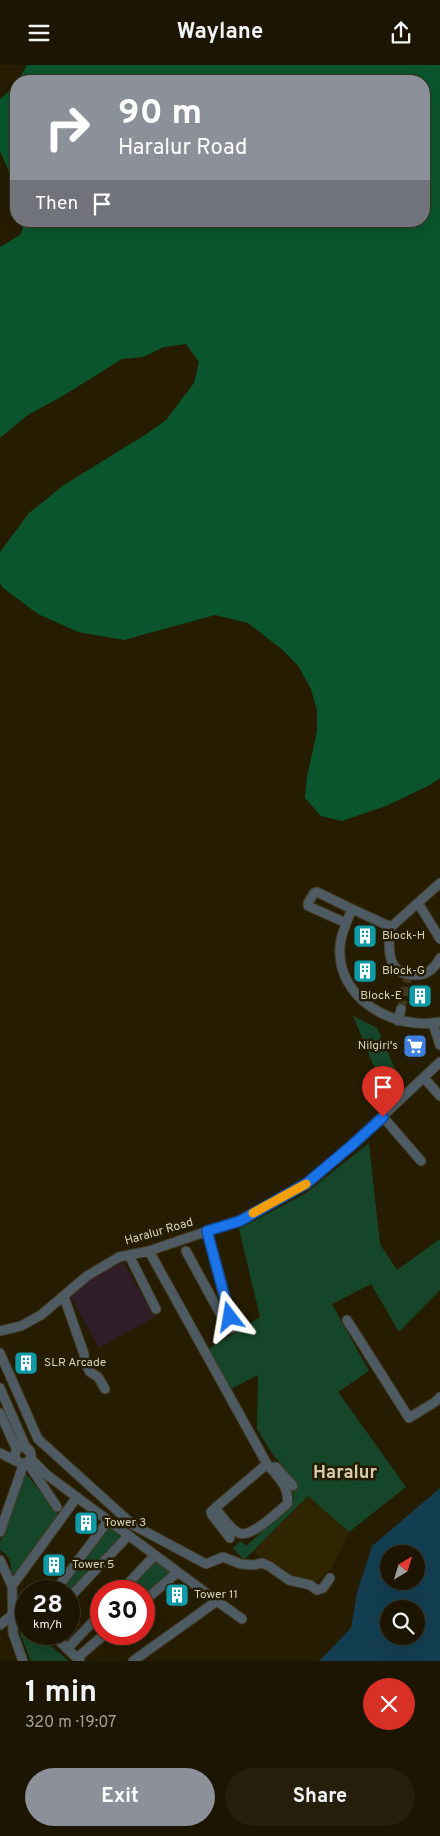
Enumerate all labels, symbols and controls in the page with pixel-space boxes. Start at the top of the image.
icon: menu [25,19,53,47]
text: Waylane [177,19,263,46]
icon: share [387,19,415,47]
text: 90 m [118,92,202,136]
icon: right [35,95,100,160]
text: Haralur Road [118,135,247,162]
icon: arrive [88,190,116,218]
text: Then [35,192,78,216]
building icon: Block-H [352,923,378,949]
place label: Block-H [382,928,425,944]
building icon: Block-G [352,958,378,984]
place label: Block-G [382,963,425,979]
building icon: Block-E [407,983,433,1009]
place label: Block-E [360,988,402,1004]
supermarket icon: Nilgiri's [402,1033,428,1059]
place label: Nilgiri's [358,1038,398,1054]
pin [362,1066,404,1117]
icon: arrive [369,1073,397,1101]
street label: Haralur Road [123,1215,195,1249]
position arrow [203,1290,255,1342]
building icon: SLR Arcade [13,1350,39,1376]
place label: SLR Arcade [44,1355,106,1371]
district label: Haralur [313,1462,377,1485]
building icon: Tower 3 [73,1510,99,1536]
place label: Tower 3 [104,1515,146,1531]
north arrow [380,1545,425,1590]
map controls [380,1545,425,1645]
building icon: Tower 5 [41,1552,67,1578]
place label: Tower 5 [72,1557,114,1573]
speed limit sign: 30 [90,1580,155,1645]
building icon: Tower 11 [164,1582,190,1608]
place label: Tower 11 [194,1587,238,1603]
text: 28 [32,1590,63,1622]
button: search [380,1600,425,1645]
text: km/h [33,1617,62,1633]
text: 1 min [25,1675,97,1712]
button: close [363,1678,415,1730]
text: 320 m · 19:07 [25,1713,116,1733]
button: Exit [25,1768,215,1826]
button: Share [225,1768,415,1826]

